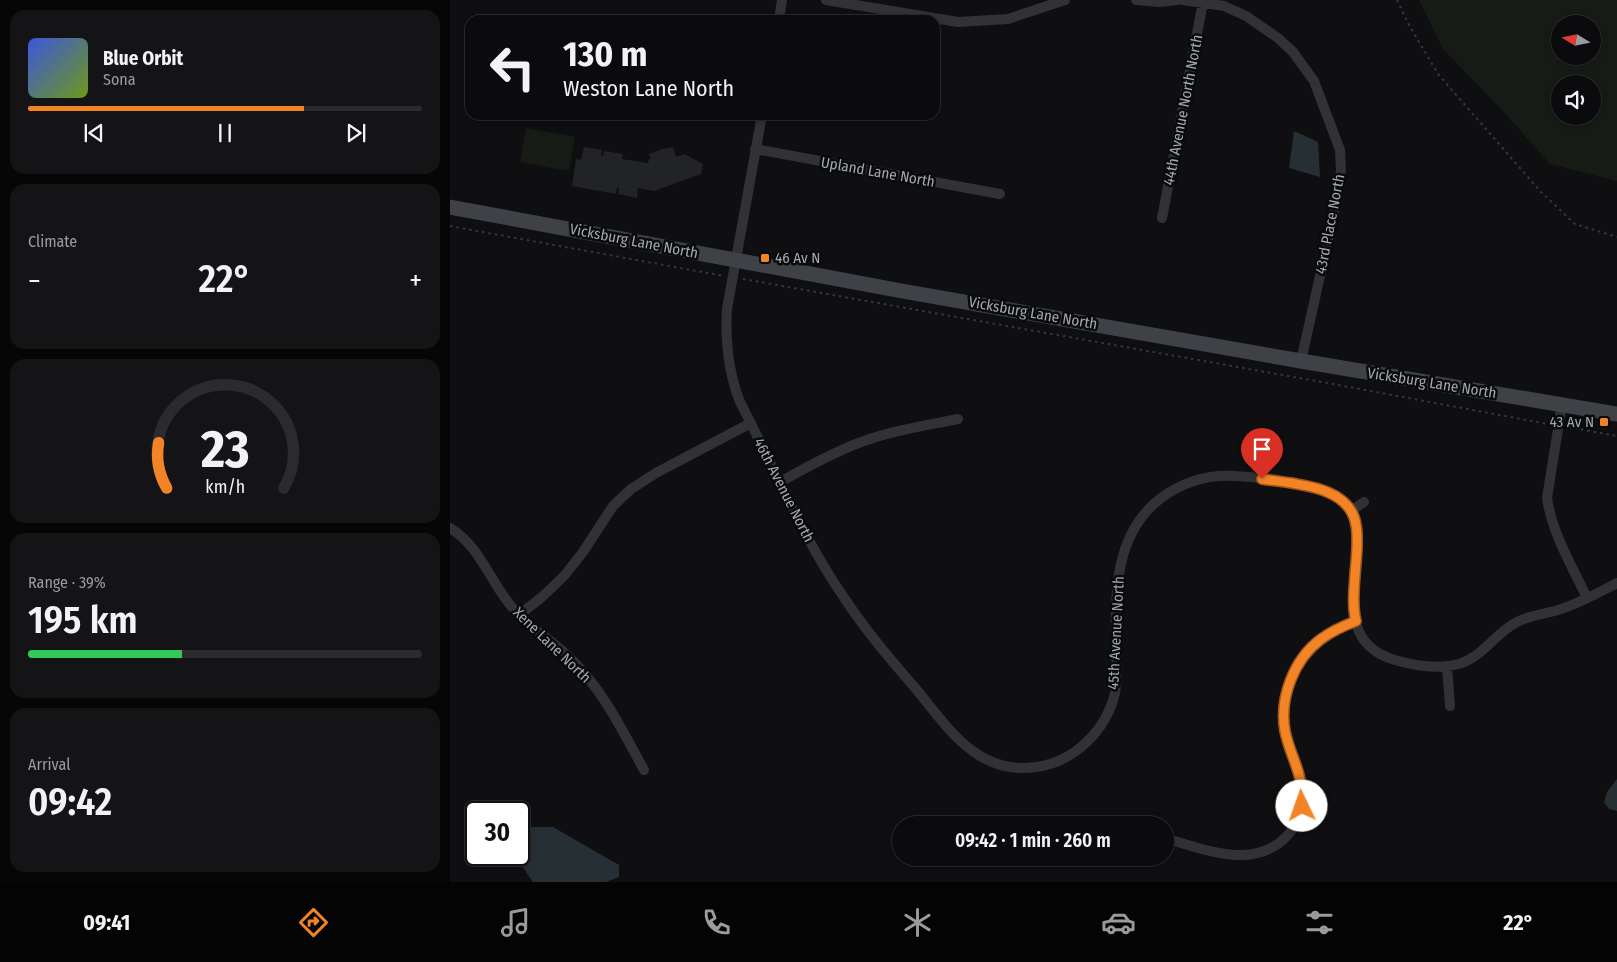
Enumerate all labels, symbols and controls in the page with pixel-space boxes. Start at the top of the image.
north arrow [1551,15,1601,65]
map controls [1551,15,1601,125]
text: 130 m [563,33,647,75]
street label: 44th Avenue North North [1160,33,1206,187]
icon: left [480,35,545,100]
text: Blue Orbit [103,47,183,70]
text: Sona [103,70,136,89]
text: Weston Lane North [563,75,734,102]
button: sound [1551,75,1601,125]
icon: previous [80,119,108,147]
icon: pause [211,119,239,147]
icon: next [342,119,370,147]
street label: Upland Lane North [820,153,936,191]
street label: 43rd Place North [1312,173,1348,275]
street label: Vicksburg Lane North [568,220,700,262]
text: Climate [28,232,77,251]
place label: 46 Av N [775,249,820,267]
marker: 46 Av N [759,252,771,264]
text: 22° [199,256,251,302]
text: − [28,264,41,297]
text: + [409,264,422,297]
street label: Vicksburg Lane North [967,293,1099,333]
street label: Vicksburg Lane North [1366,364,1498,402]
place label: 43 Av N [1549,413,1594,431]
marker: 43 Av N [1598,416,1610,428]
text: 23 [200,418,249,481]
pin [1241,428,1283,479]
street label: 46th Avenue North [750,435,818,545]
icon: arrive [1248,435,1276,463]
text: km/h [205,476,245,498]
text: Range · 39% [28,573,106,592]
street label: 45th Avenue North [1104,576,1128,690]
text: 195 km [28,597,138,643]
street label: Xene Lane North [509,603,595,687]
text: Arrival [28,755,70,774]
text: 09:42 [28,779,112,825]
position arrow [1275,779,1327,831]
speed limit sign: 30 [465,801,530,866]
text: 09:42 · 1 min · 260 m [955,829,1111,852]
icon: directions [296,905,331,940]
icon: music [498,905,533,940]
icon: phone [699,905,734,940]
icon: climate [900,905,935,940]
icon: car [1101,905,1136,940]
icon: filters [1302,905,1337,940]
text: 09:41 [83,909,130,936]
text: 22° [1503,909,1534,936]

